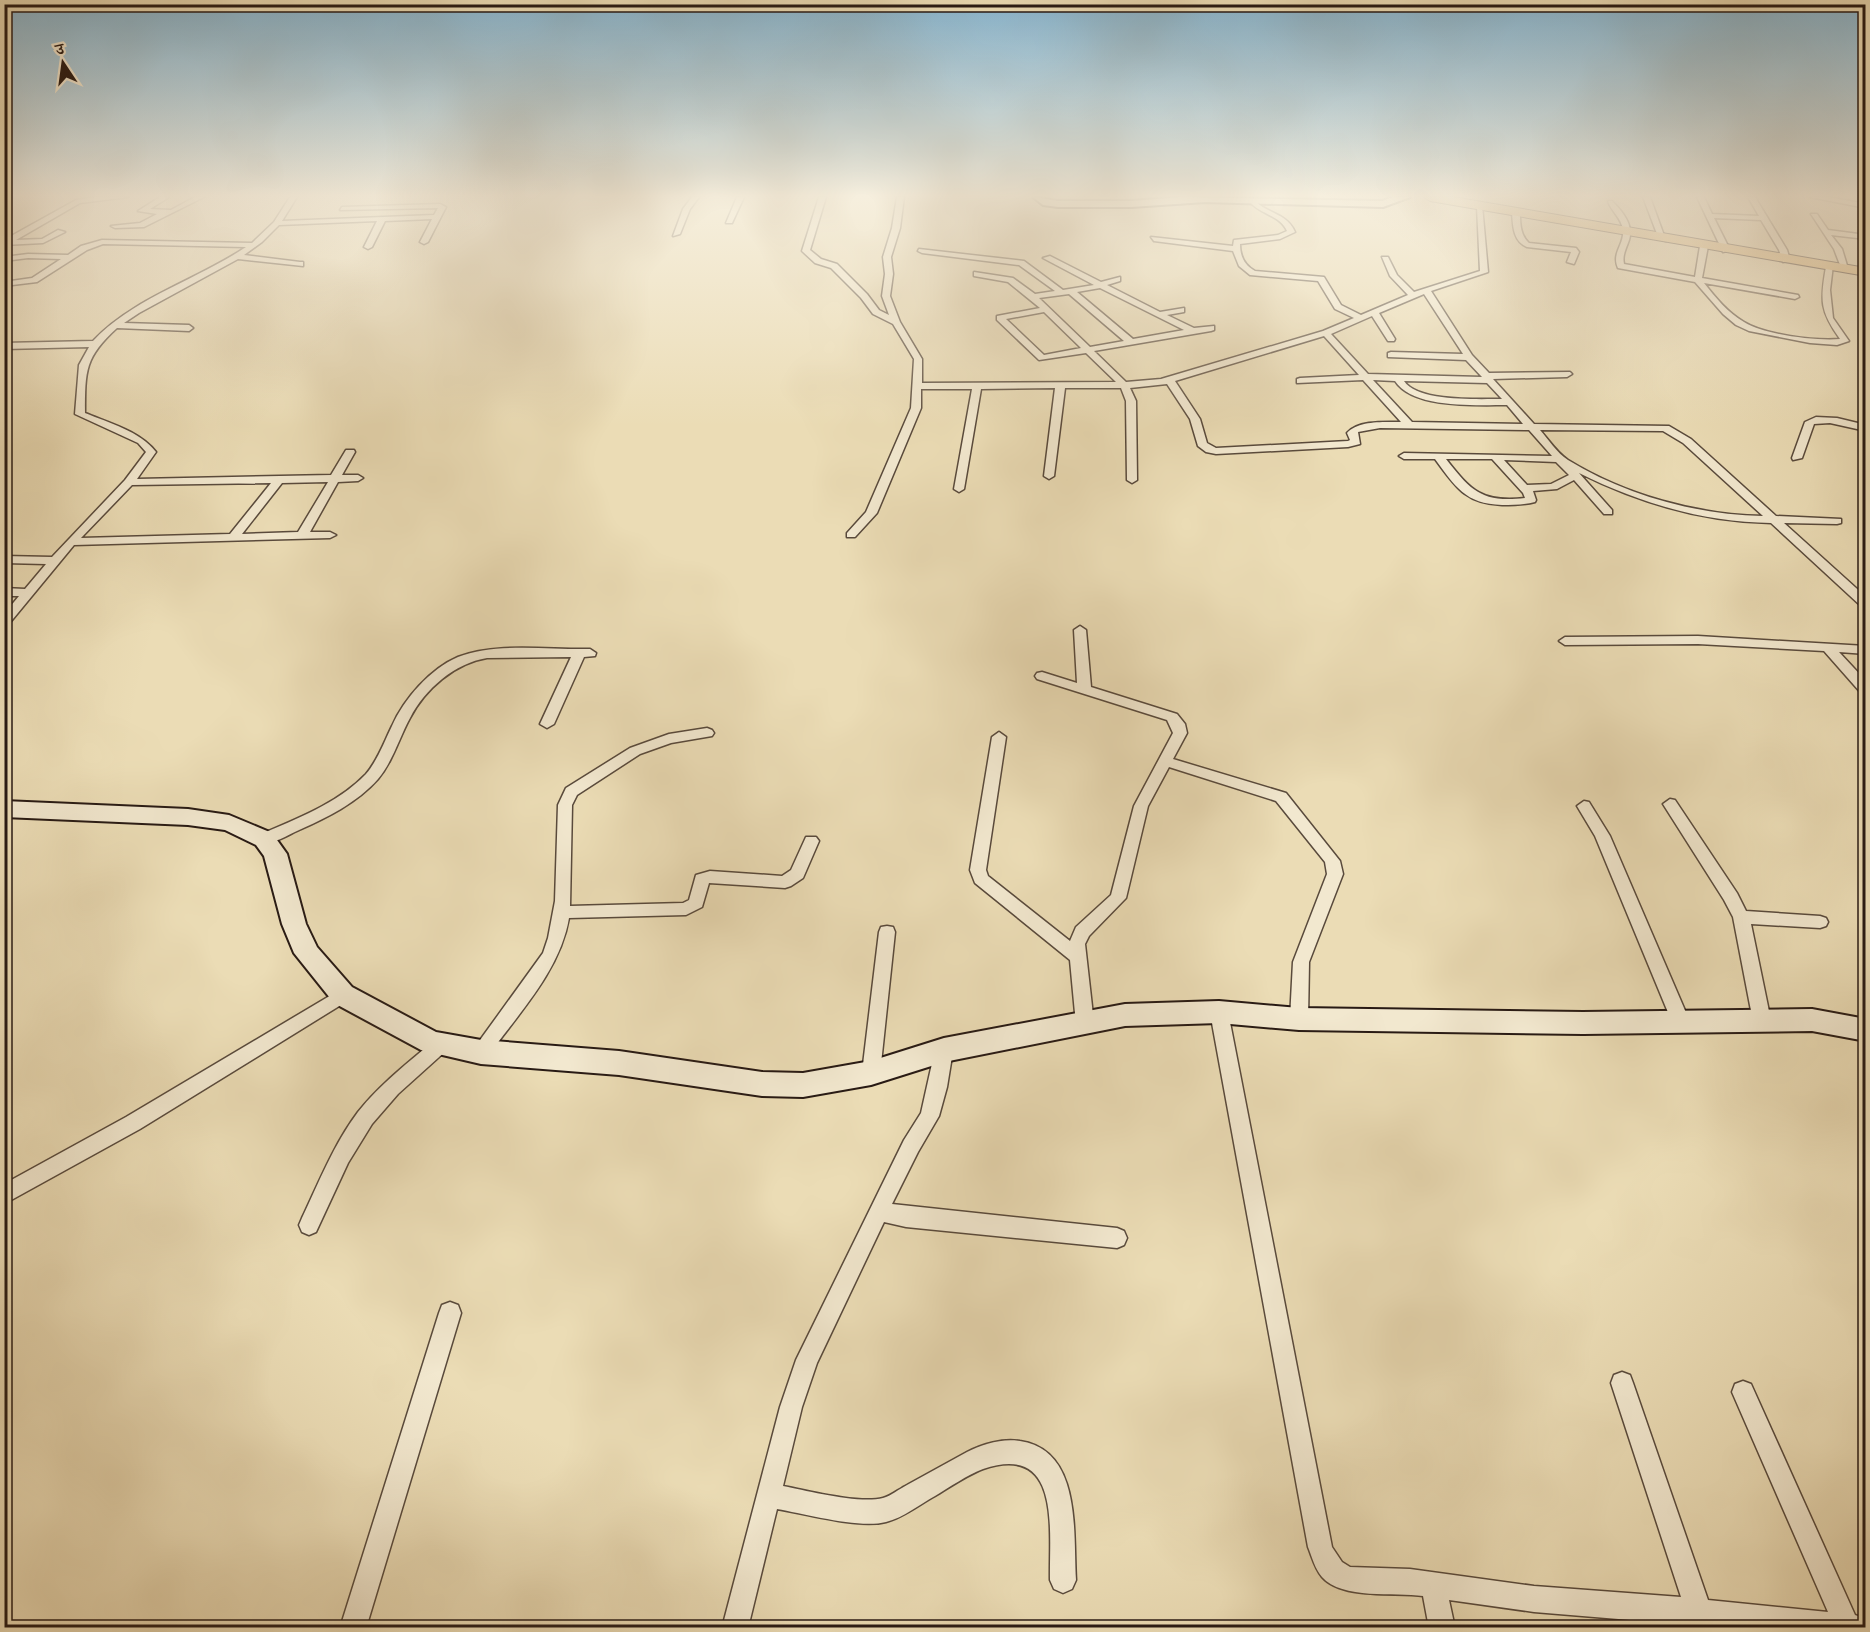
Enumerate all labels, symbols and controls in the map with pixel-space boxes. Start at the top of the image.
north arrow [33,33,93,93]
text: उ [53,39,68,61]

